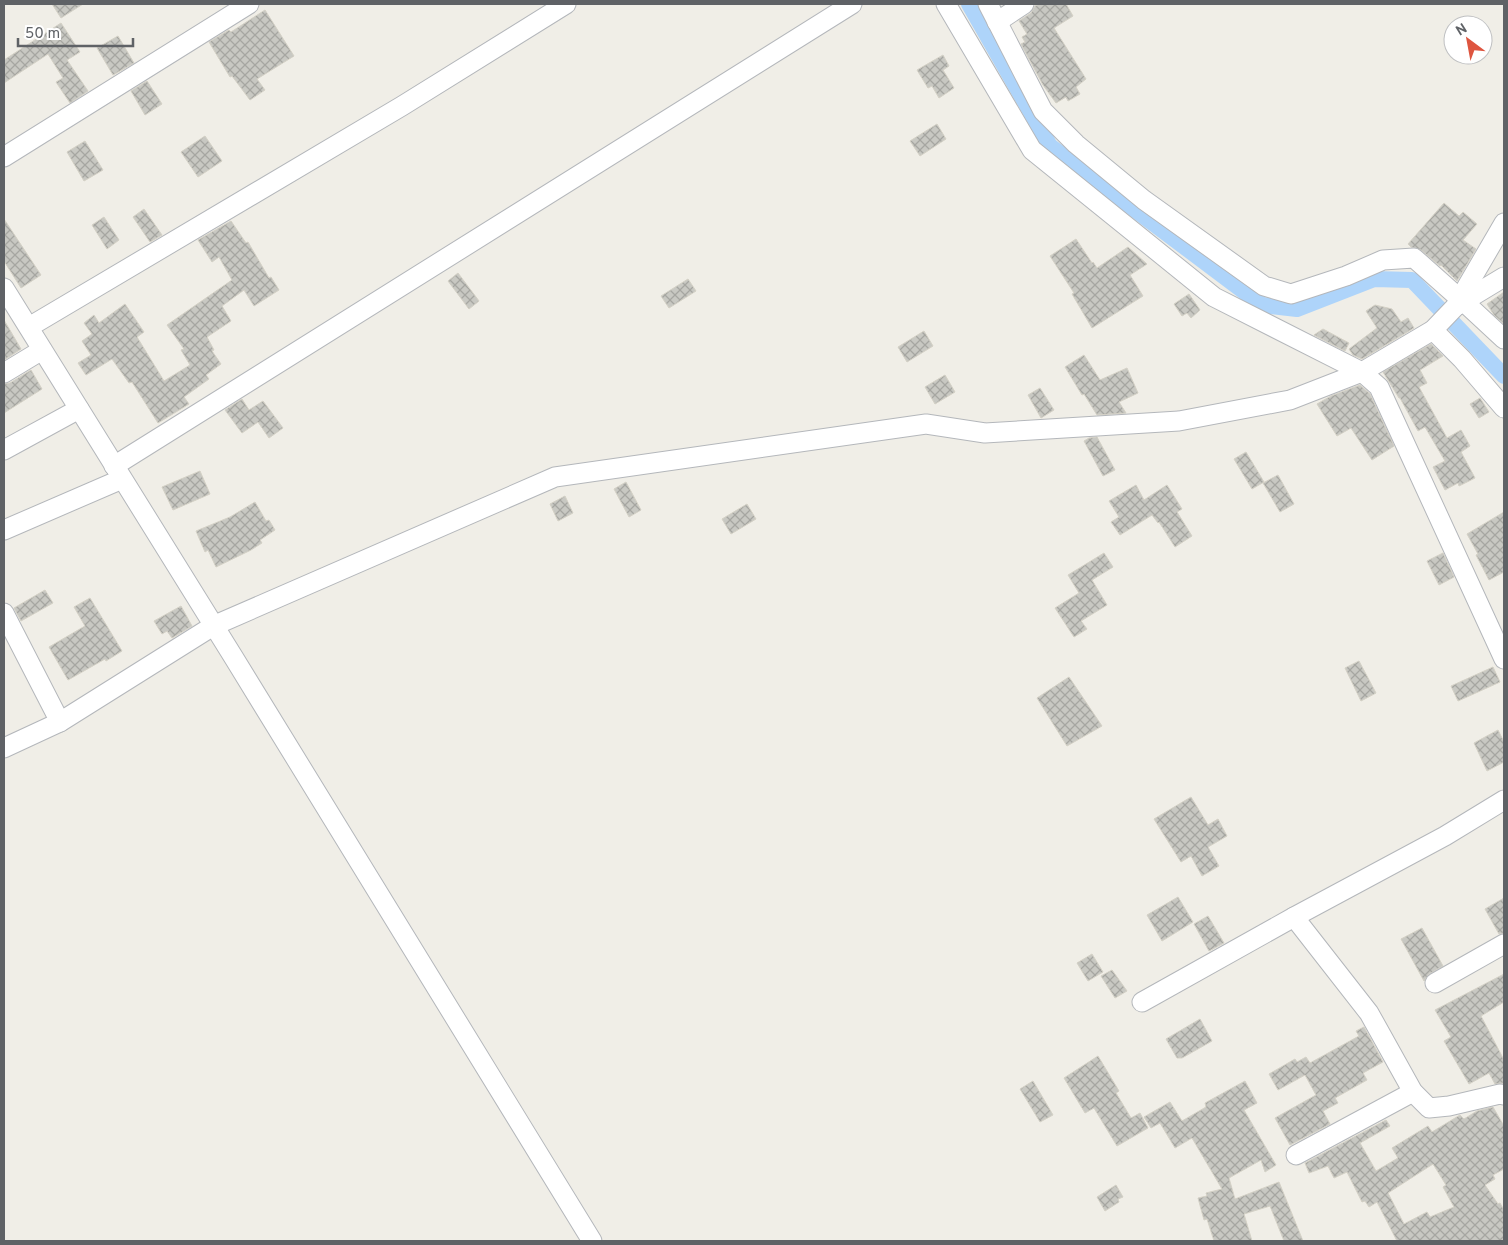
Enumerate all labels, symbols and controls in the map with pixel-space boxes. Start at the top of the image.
scale bar [18,15,132,47]
north arrow [1443,15,1493,65]
text: N [1453,20,1471,40]
text: 50 m [25,25,60,44]

